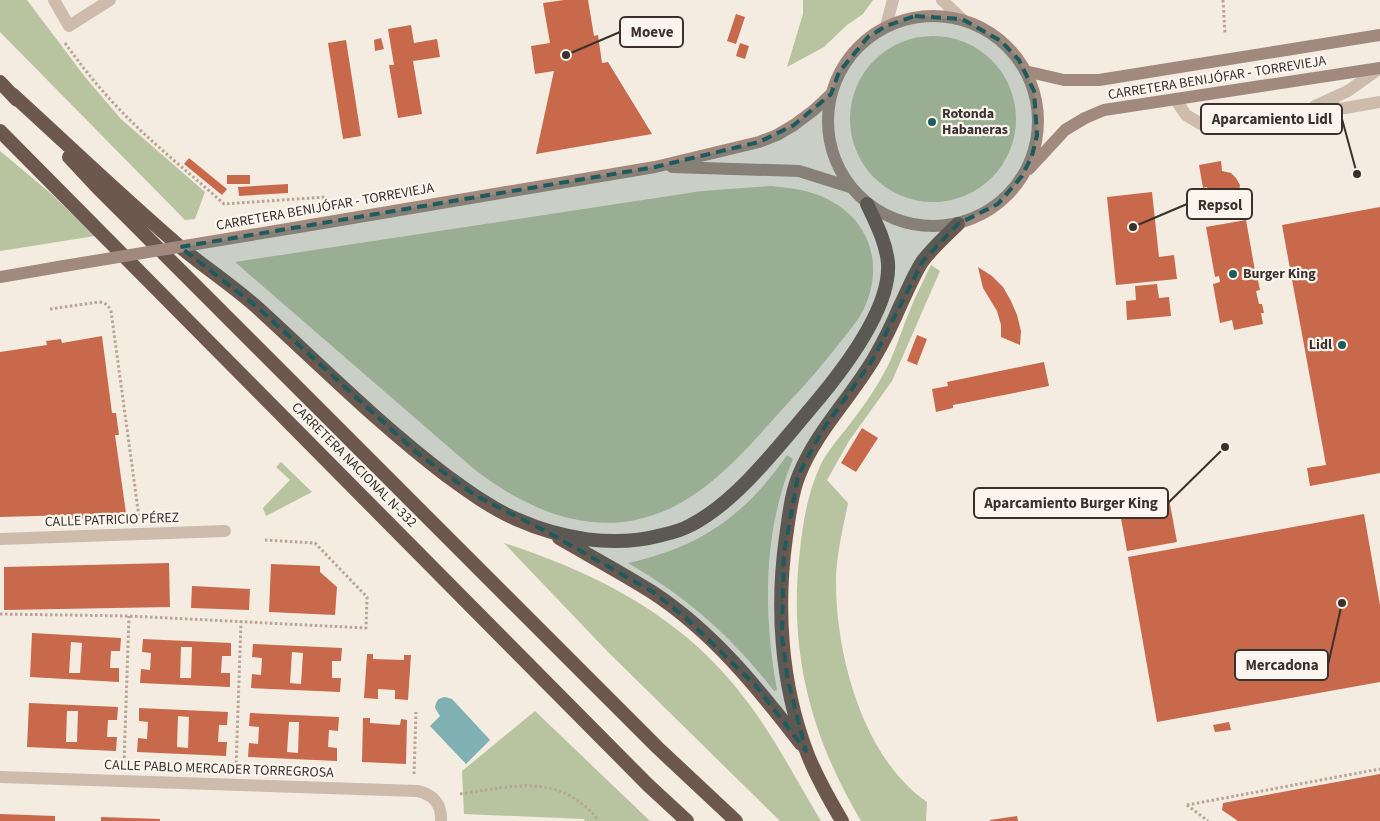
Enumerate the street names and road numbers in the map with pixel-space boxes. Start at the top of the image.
street label: CARRETERA BENIJÓFAR - TORREVIEJA [1106,51,1328,105]
street label: CARRETERA BENIJÓFAR - TORREVIEJA [215,178,436,236]
street label: CARRETERA NACIONAL N-332 [287,398,421,532]
street label: CALLE PATRICIO PÉREZ [44,508,180,532]
street label: CALLE PABLO MERCADER TORREGROSA [104,755,335,783]

